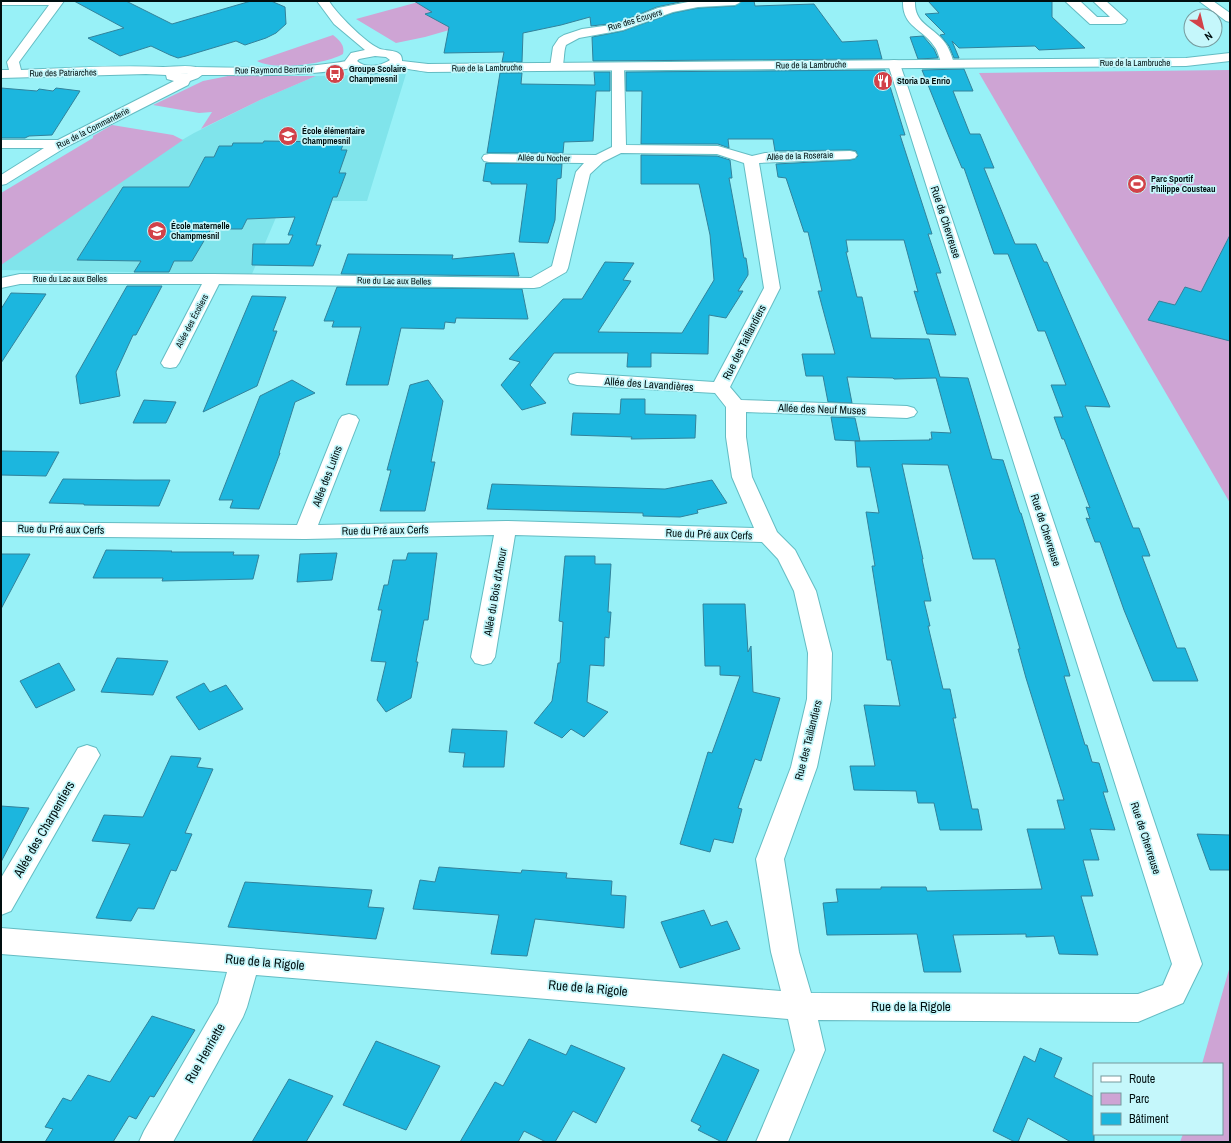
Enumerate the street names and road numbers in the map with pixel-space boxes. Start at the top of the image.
street label: Rue des Écuyers [606,6,664,34]
street label: Rue de la Lambruche [1100,57,1170,69]
street label: Rue de la Lambruche [776,58,846,72]
street label: Rue de la Lambruche [452,61,522,75]
street label: Rue Raymond Berrurier [235,63,314,77]
street label: Rue des Patriarches [29,66,97,80]
street label: Rue de la Commanderie [54,104,132,152]
street label: Allée de la Roseraie [766,149,833,163]
street label: Allée du Nocher [517,152,571,164]
street label: Rue de Chevreuse [928,184,964,260]
street label: Rue du Lac aux Belles [33,273,107,285]
street label: Rue du Lac aux Belles [357,274,431,288]
street label: Allée des Écoliers [172,292,211,351]
street label: Rue des Taillandiers [719,302,769,382]
street label: Allée des Lavandières [603,374,694,394]
street label: Allée des Neuf Muses [777,400,867,418]
street label: Allée des Lutins [309,443,345,509]
street label: Rue de Chevreuse [1028,492,1064,568]
street label: Rue du Pré aux Cerfs [18,521,105,537]
street label: Rue du Pré aux Cerfs [342,522,429,538]
street label: Rue du Pré aux Cerfs [665,525,753,543]
street label: Allée du Bois d'Amour [480,547,510,638]
street label: Rue des Taillandiers [791,698,825,782]
street label: Allée des Charpentiers [9,778,78,881]
street label: Rue de Chevreuse [1128,800,1164,876]
street label: Rue de la Rigole [225,950,305,974]
street label: Rue de la Rigole [548,976,628,1000]
street label: Rue de la Rigole [871,998,951,1015]
street label: Rue Henriette [181,1020,229,1086]

